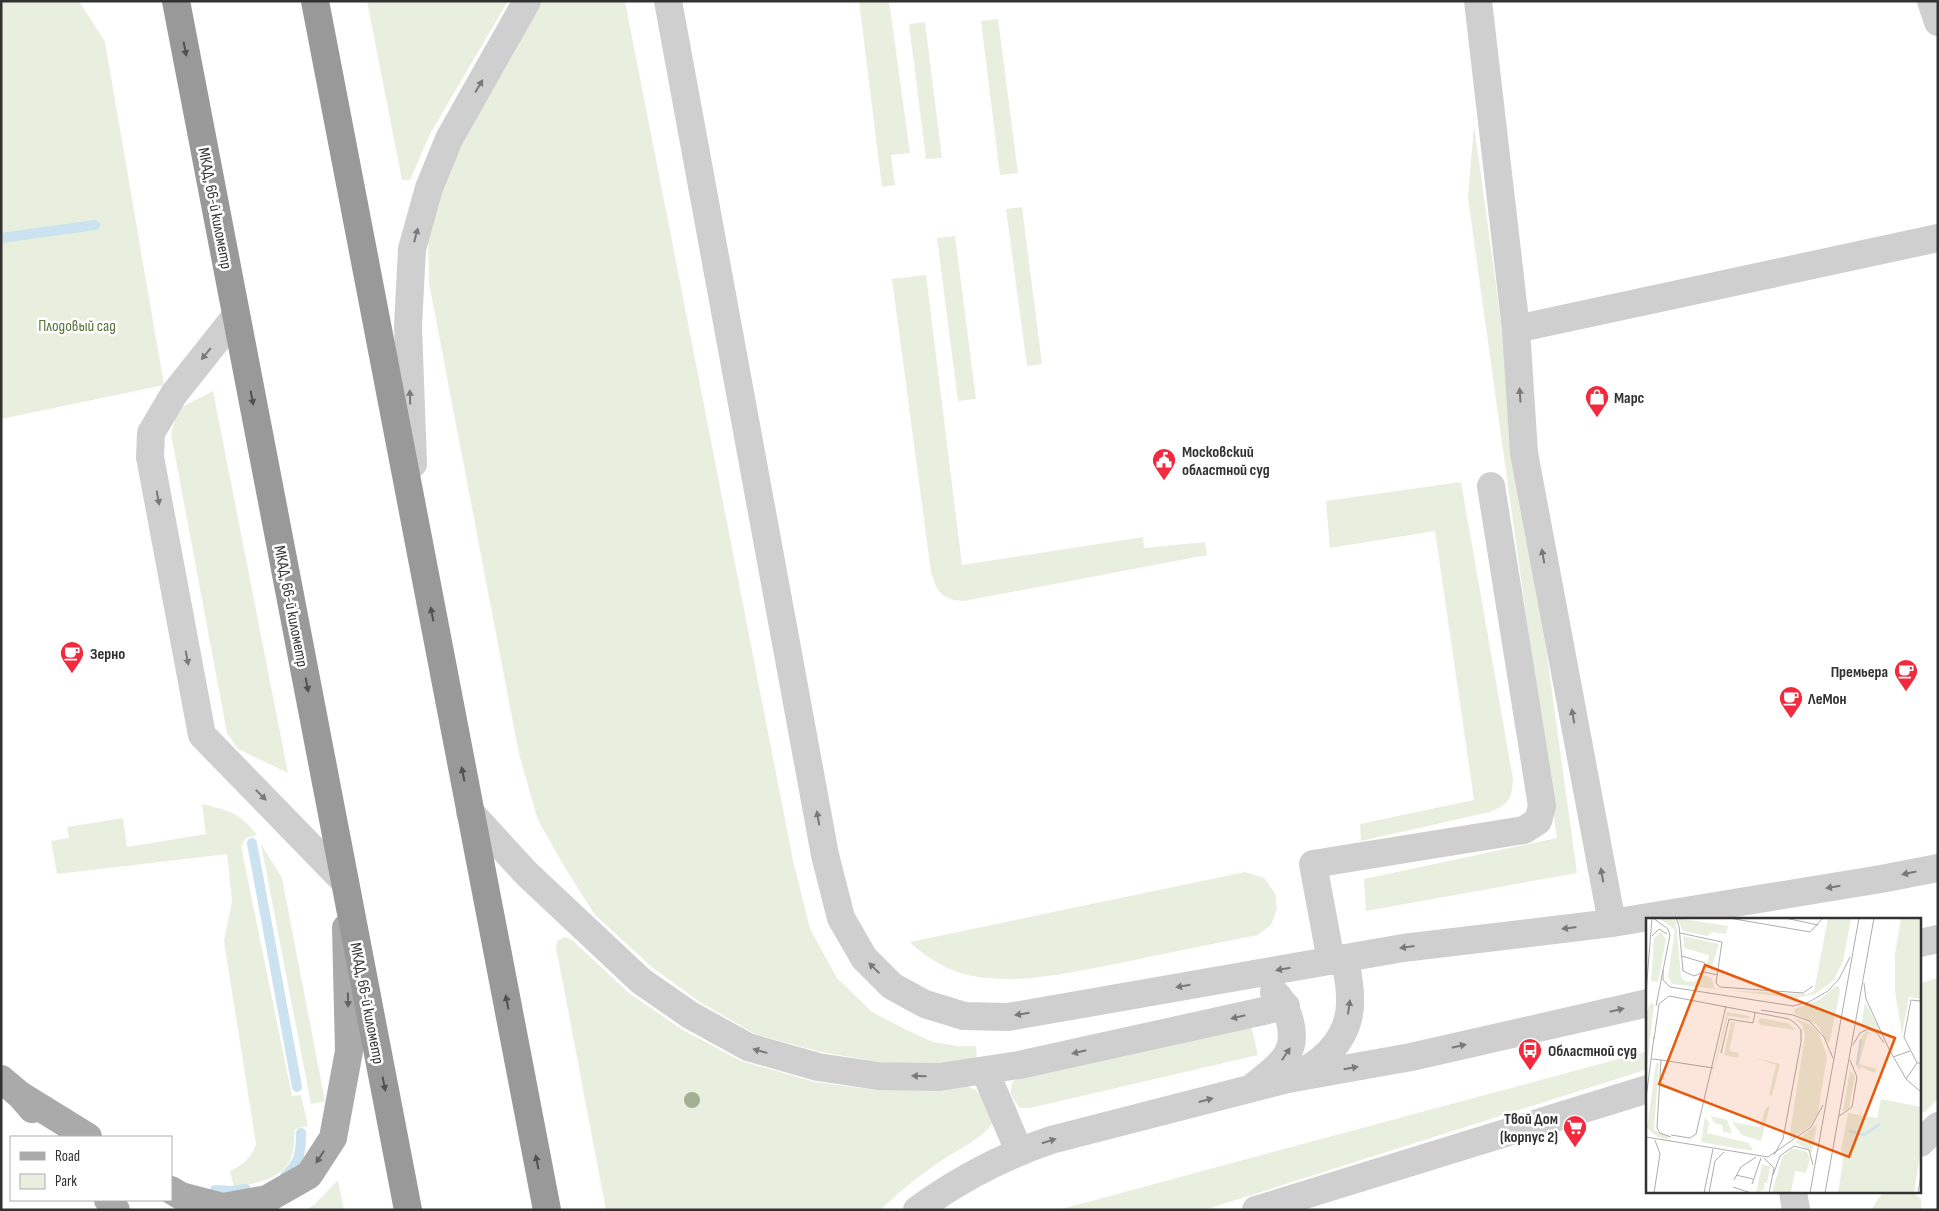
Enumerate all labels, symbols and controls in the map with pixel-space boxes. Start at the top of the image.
one-way arrow [182,42,190,58]
one-way arrow [475,79,484,92]
street label: МКАД, 66-й километр [193,146,236,271]
one-way arrow [413,227,421,242]
park label: Плодовый сад [38,317,116,336]
one-way arrow [200,347,211,360]
shop icon: Марс [1584,384,1610,418]
one-way arrow [1516,387,1524,403]
one-way arrow [406,388,414,404]
place label: Марс [1614,389,1645,408]
one-way arrow [248,390,256,405]
place label: Московский областной суд [1182,443,1270,480]
public building icon: Московский областной суд [1151,447,1177,481]
one-way arrow [154,491,162,507]
street label: МКАД, 66-й километр [269,544,312,669]
one-way arrow [1539,547,1547,563]
one-way arrow [428,606,436,622]
cafe icon: Зерно [59,640,85,674]
place label: Зерно [90,645,125,664]
one-way arrow [184,650,192,666]
cafe icon: Премьера [1893,658,1919,692]
place label: Премьера [1831,663,1888,682]
one-way arrow [303,677,311,692]
cafe icon: ЛеМон [1778,685,1804,719]
place label: ЛеМон [1807,690,1847,709]
one-way arrow [1568,707,1576,723]
one-way arrow [459,766,467,782]
one-way arrow [255,788,267,800]
one-way arrow [813,810,821,826]
one-way arrow [1598,867,1606,883]
one-way arrow [1901,870,1917,878]
one-way arrow [1824,883,1840,891]
inset map [1646,918,1922,1194]
one-way arrow [1560,924,1576,932]
street label: МКАД, 66-й километр [345,941,388,1066]
one-way arrow [1399,944,1415,952]
one-way arrow [868,962,880,974]
one-way arrow [1275,965,1291,973]
one-way arrow [1174,983,1190,991]
one-way arrow [344,993,352,1009]
one-way arrow [503,995,511,1010]
one-way arrow [1345,998,1353,1014]
one-way arrow [1610,1006,1625,1014]
one-way arrow [1014,1011,1030,1019]
one-way arrow [1230,1013,1246,1021]
bus stop icon: Областной суд [1517,1037,1543,1071]
one-way arrow [1451,1042,1467,1050]
place label: Областной суд [1548,1042,1637,1061]
one-way arrow [752,1046,767,1054]
one-way arrow [1282,1047,1291,1061]
one-way arrow [1072,1048,1087,1056]
one-way arrow [1343,1063,1359,1071]
one-way arrow [911,1072,927,1080]
one-way arrow [380,1077,388,1093]
one-way arrow [1199,1095,1214,1103]
place label: Твой Дом (корпус 2) [1500,1110,1558,1147]
supermarket icon: Твой Дом (корпус 2) [1562,1114,1588,1148]
legend [10,1136,172,1201]
one-way arrow [1042,1136,1057,1144]
text: Road [55,1147,80,1166]
one-way arrow [316,1151,325,1164]
one-way arrow [533,1153,541,1169]
text: Park [55,1172,77,1191]

